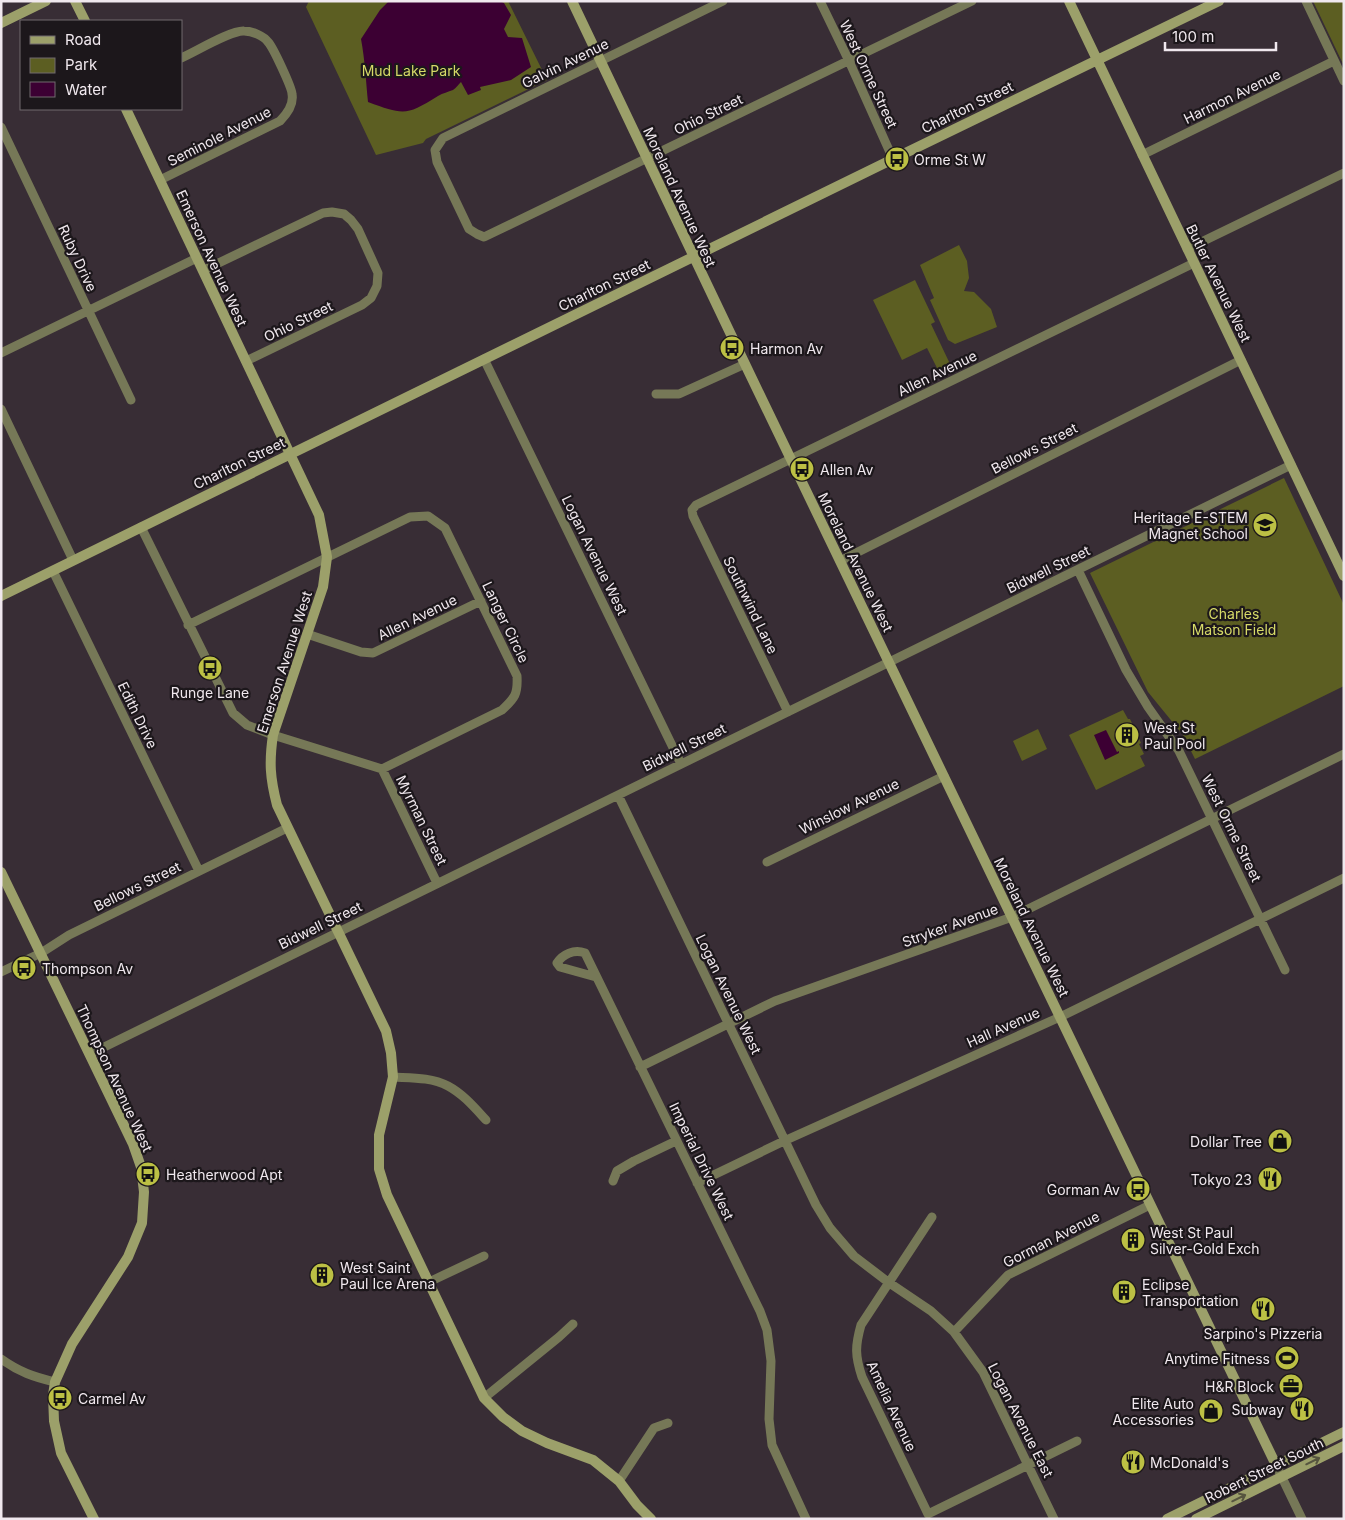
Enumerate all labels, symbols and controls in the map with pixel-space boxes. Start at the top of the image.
street label: West Orme Street [837,17,902,131]
legend [20,20,182,110]
scale bar [1165,20,1276,52]
text: 100 m [1172,27,1214,46]
text: Road [65,30,101,49]
street label: Galvin Avenue [519,35,611,91]
text: Park [65,55,98,74]
park label: Mud Lake Park [362,62,461,79]
street label: Harmon Avenue [1181,65,1283,127]
street label: Charlton Street [918,77,1016,137]
text: Water [65,80,107,99]
street label: Ohio Street [671,90,745,138]
street label: Seminole Avenue [164,103,274,169]
street label: Moreland Avenue West [640,124,720,270]
bus stop icon: Orme St W [884,146,910,172]
place label: Orme St W [914,151,986,168]
street label: Emerson Avenue West [173,187,251,329]
street label: Butler Avenue West [1183,221,1255,345]
street label: Ruby Drive [55,222,101,294]
street label: Charlton Street [555,255,653,315]
street label: Ohio Street [261,297,335,345]
bus stop icon: Harmon Av [719,335,745,361]
place label: Harmon Av [750,340,823,357]
street label: Allen Avenue [895,347,979,399]
street label: Bellows Street [988,419,1080,477]
street label: Charlton Street [190,433,288,493]
bus stop icon: Allen Av [789,456,815,482]
place label: Allen Av [820,461,874,478]
street label: Moreland Avenue West [815,490,897,635]
street label: Logan Avenue West [559,492,632,618]
place label: Heritage E-STEM Magnet School [1133,509,1248,542]
school or university icon: Heritage E-STEM Magnet School [1252,512,1278,538]
street label: Bidwell Street [1004,541,1093,597]
street label: Southwind Lane [720,553,782,657]
street label: Langer Circle [479,579,533,665]
street label: Emerson Avenue West [253,588,315,735]
street label: Allen Avenue [375,591,459,643]
park label: Charles Matson Field [1192,605,1276,638]
bus stop icon: Runge Lane [197,655,223,681]
street label: Edith Drive [115,679,161,751]
place label: Runge Lane [171,684,249,701]
street label: Bidwell Street [640,719,729,775]
place label: West St Paul Pool [1144,719,1205,752]
building icon: West St Paul Pool [1114,722,1140,748]
street label: Myrman Street [393,772,451,868]
street label: West Orme Street [1199,772,1266,885]
street label: Winslow Avenue [796,774,902,838]
street label: Moreland Avenue West [991,855,1073,1000]
street label: Bellows Street [91,857,184,914]
street label: Bidwell Street [276,897,365,953]
street label: Stryker Avenue [900,900,1000,950]
street label: Logan Avenue West [693,931,766,1057]
bus stop icon: Thompson Av [11,955,37,981]
place label: Thompson Av [42,960,133,977]
street label: Thompson Avenue West [73,1002,157,1155]
street label: Hall Avenue [964,1003,1042,1051]
street label: Imperial Drive West [666,1099,738,1223]
shop icon: Dollar Tree [1267,1128,1293,1154]
place label: Dollar Tree [1190,1133,1262,1150]
bus stop icon: Heatherwood Apt [135,1161,161,1187]
place label: Heatherwood Apt [166,1166,283,1183]
restaurant icon: Tokyo 23 [1257,1166,1283,1192]
place label: Tokyo 23 [1191,1171,1252,1188]
bus stop icon: Gorman Av [1125,1176,1151,1202]
place label: Gorman Av [1047,1181,1120,1198]
street label: Gorman Avenue [1000,1207,1102,1271]
place label: West St Paul Silver-Gold Exch [1150,1224,1260,1257]
building icon: West St Paul Silver-Gold Exch [1120,1227,1146,1253]
place label: West Saint Paul Ice Arena [340,1259,435,1292]
building icon: West Saint Paul Ice Arena [309,1262,335,1288]
place label: Eclipse Transportation [1142,1276,1239,1309]
building icon: Eclipse Transportation [1111,1279,1137,1305]
restaurant icon: Sarpino's Pizzeria [1250,1296,1276,1322]
place label: Sarpino's Pizzeria [1204,1325,1322,1342]
sports icon: Anytime Fitness [1274,1345,1300,1371]
place label: Anytime Fitness [1164,1350,1270,1367]
street label: Amelia Avenue [864,1358,920,1454]
street label: Logan Avenue East [985,1360,1057,1481]
office icon: H&R Block [1278,1373,1304,1399]
place label: H&R Block [1205,1378,1274,1395]
bus stop icon: Carmel Av [47,1385,73,1411]
place label: Carmel Av [78,1390,146,1407]
place label: Elite Auto Accessories [1113,1395,1194,1428]
restaurant icon: Subway [1289,1396,1315,1422]
shop icon: Elite Auto Accessories [1198,1398,1224,1424]
place label: Subway [1231,1401,1284,1418]
street label: Robert Street South [1202,1434,1326,1506]
restaurant icon: McDonald's [1120,1449,1146,1475]
place label: McDonald's [1150,1454,1229,1471]
one-way arrow [1305,1456,1320,1466]
one-way arrow [1231,1493,1246,1503]

